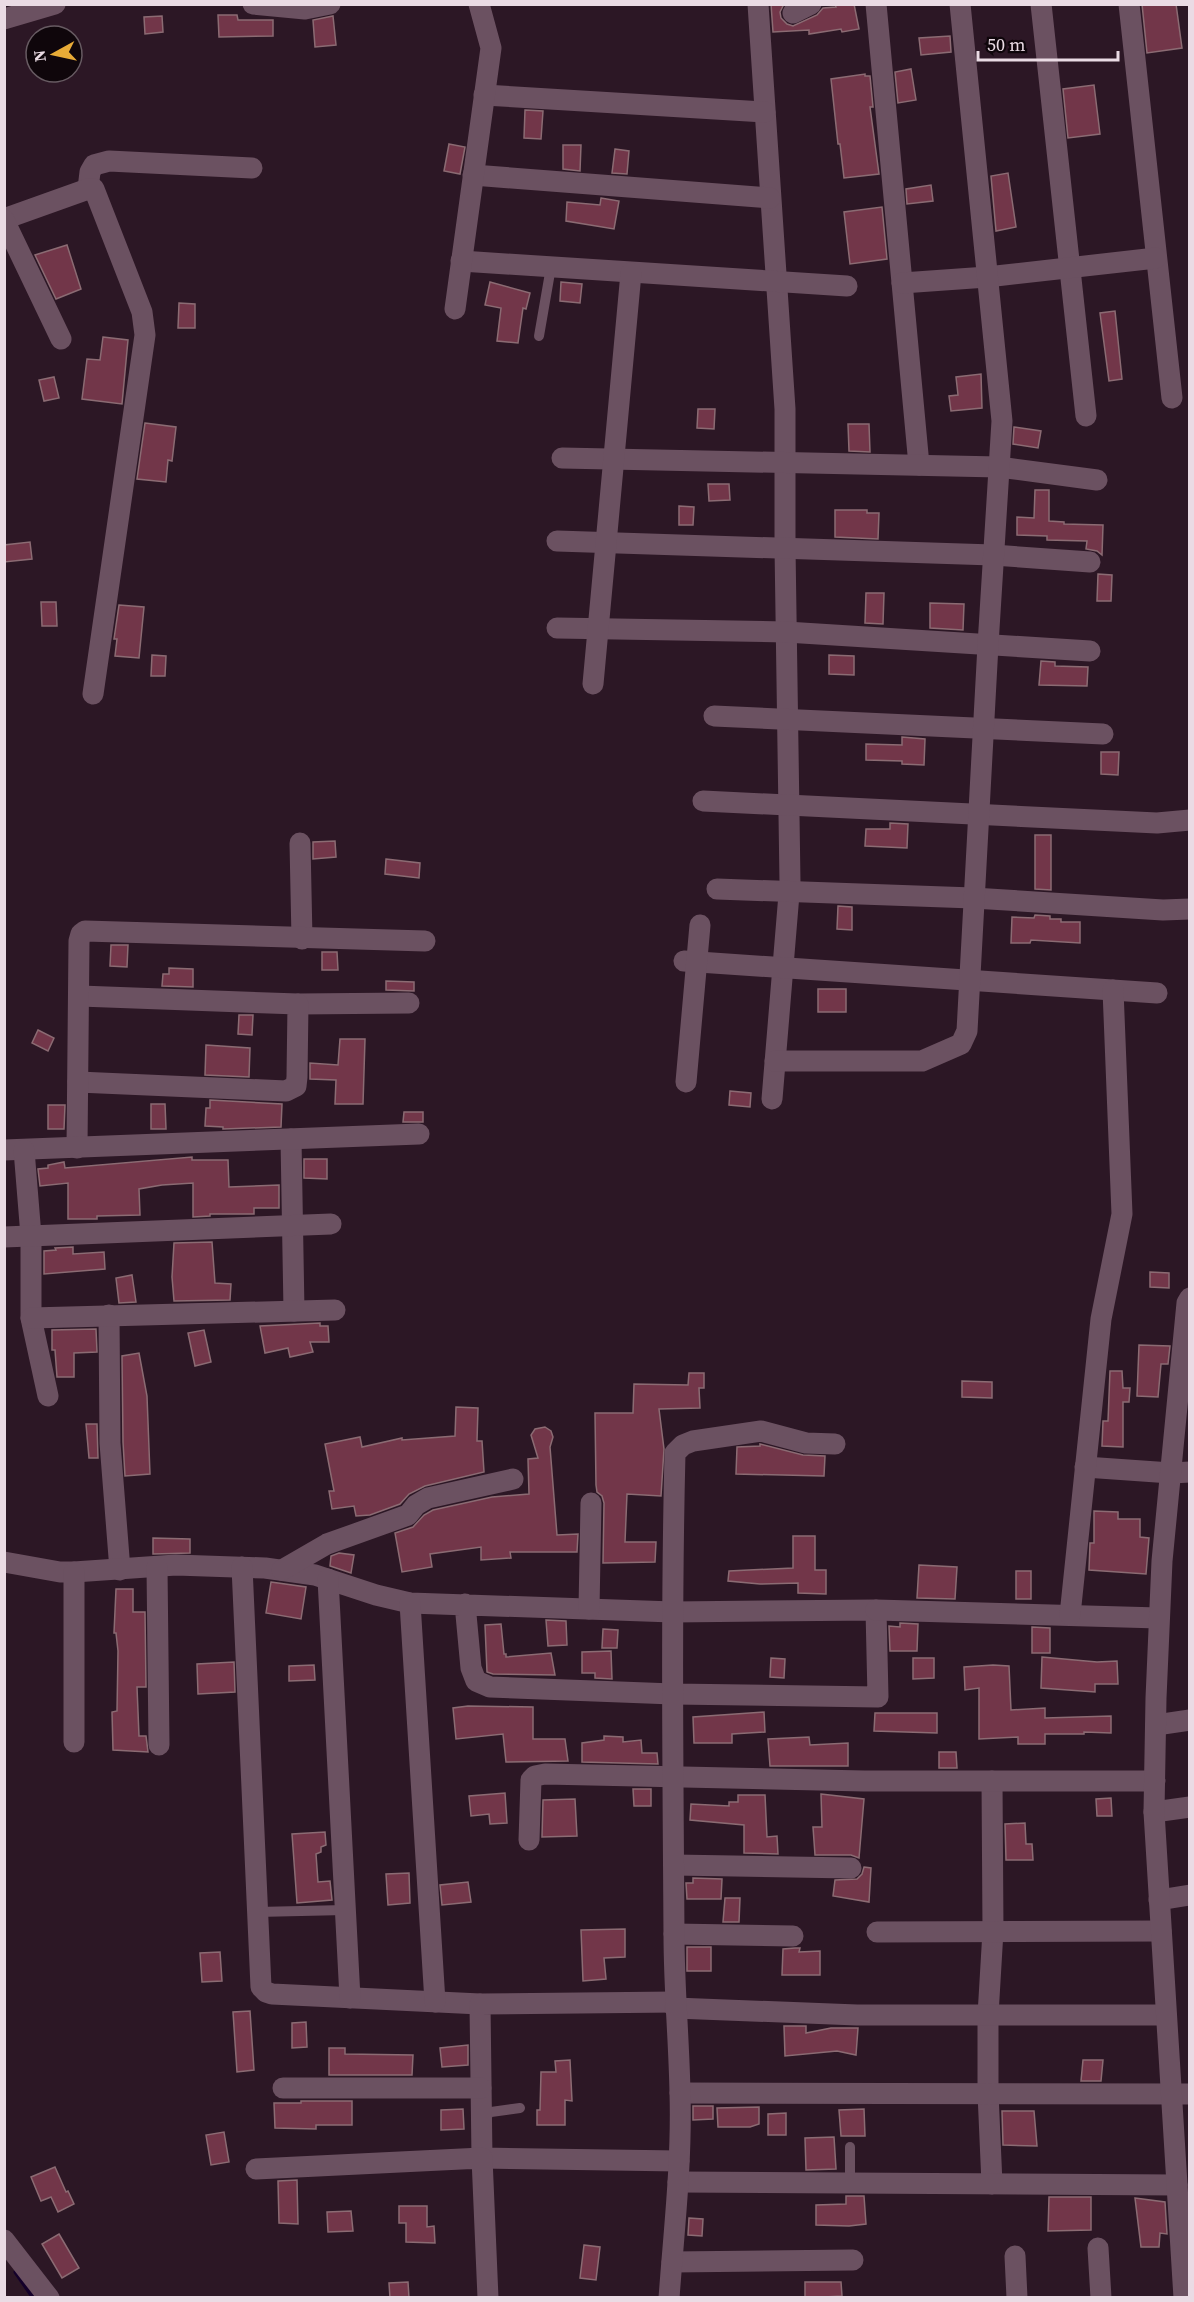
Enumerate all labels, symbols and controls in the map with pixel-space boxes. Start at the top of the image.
north arrow [24,24,84,84]
scale bar [978,24,1118,62]
text: 50 m [987,32,1025,57]
text: N [27,48,51,63]

